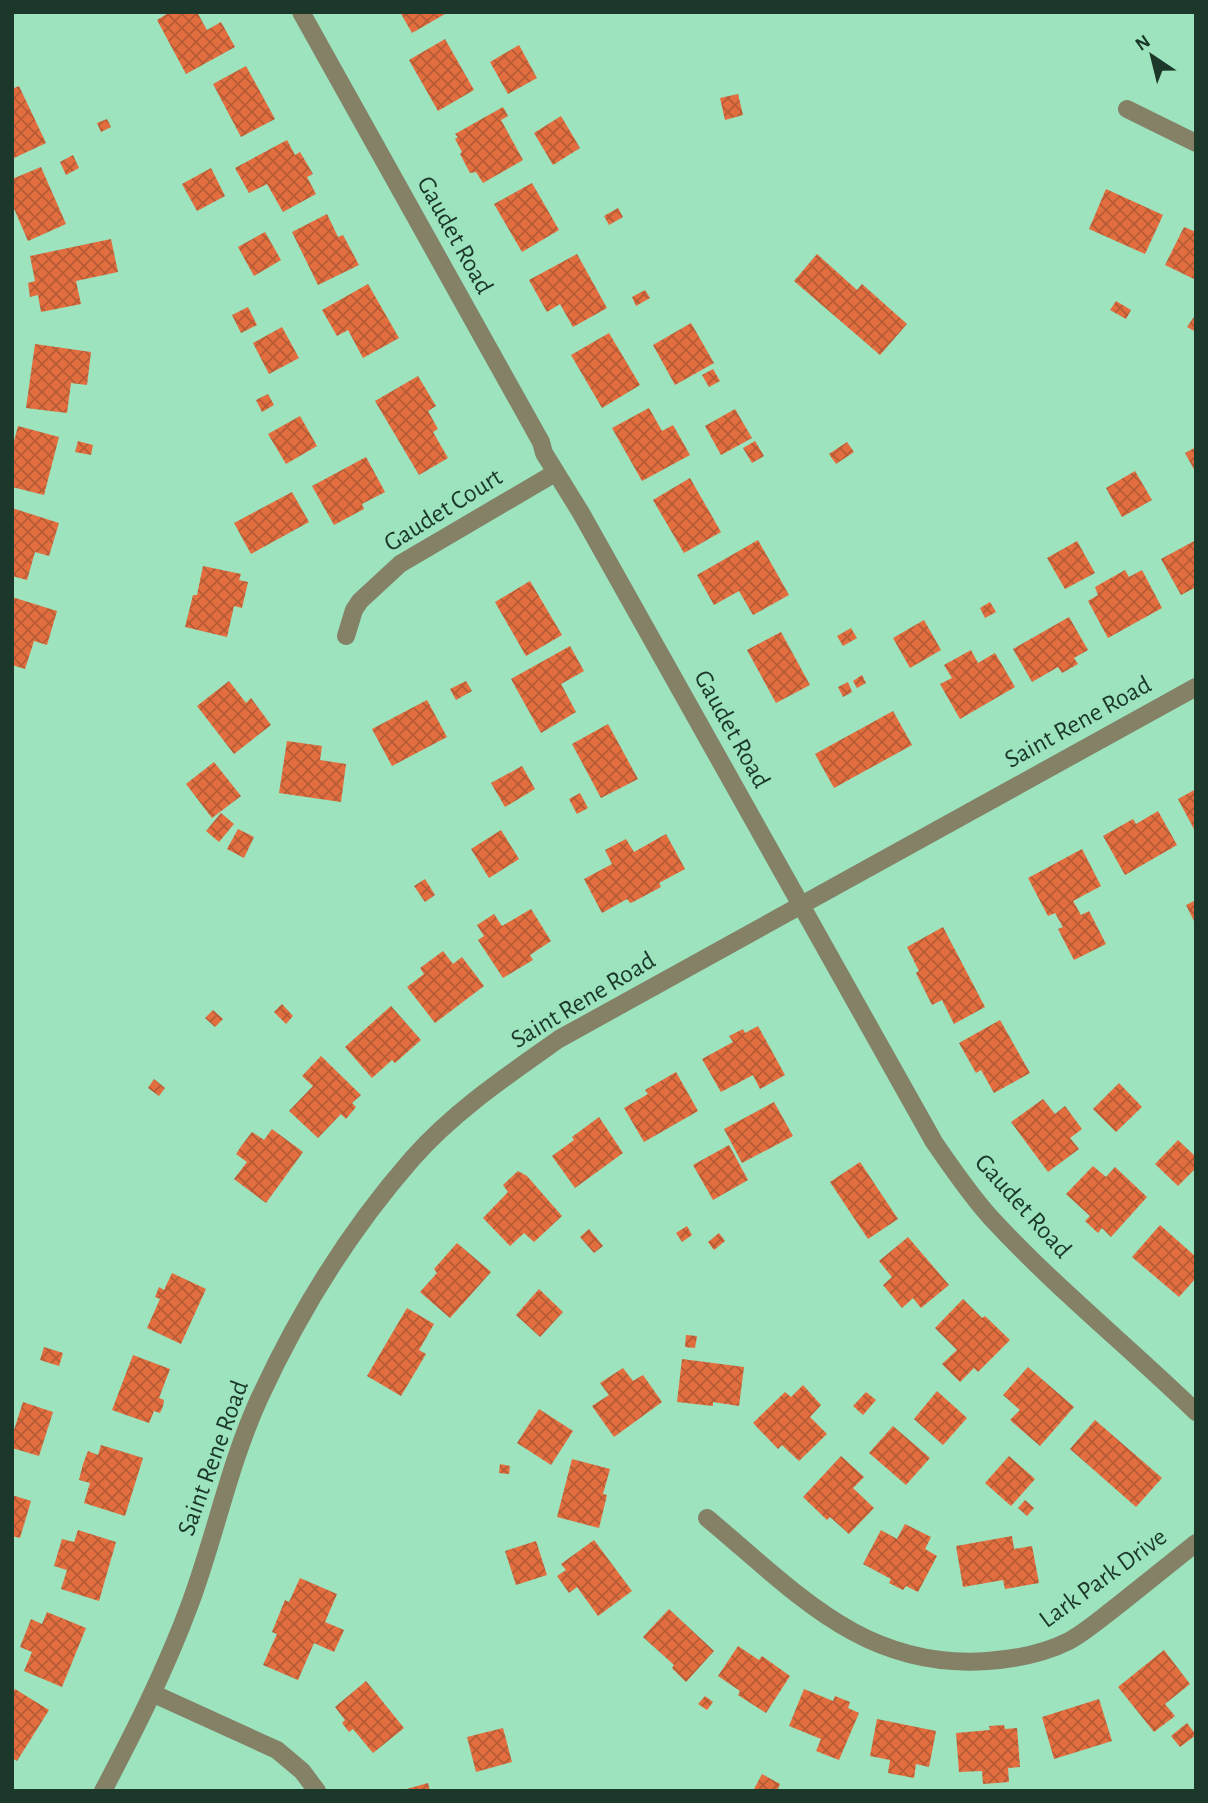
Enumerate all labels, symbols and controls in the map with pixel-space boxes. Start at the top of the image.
north arrow [1117,21,1187,91]
text: N [1132,32,1154,55]
street label: Gaudet Road [412,172,498,298]
street label: Gaudet Court [379,463,507,557]
street label: Gaudet Road [689,666,775,792]
street label: Saint Rene Road [1000,671,1156,773]
street label: Saint Rene Road [506,947,660,1053]
street label: Gaudet Road [970,1149,1076,1263]
street label: Saint Rene Road [173,1377,253,1539]
street label: Lark Park Drive [1035,1523,1171,1633]

